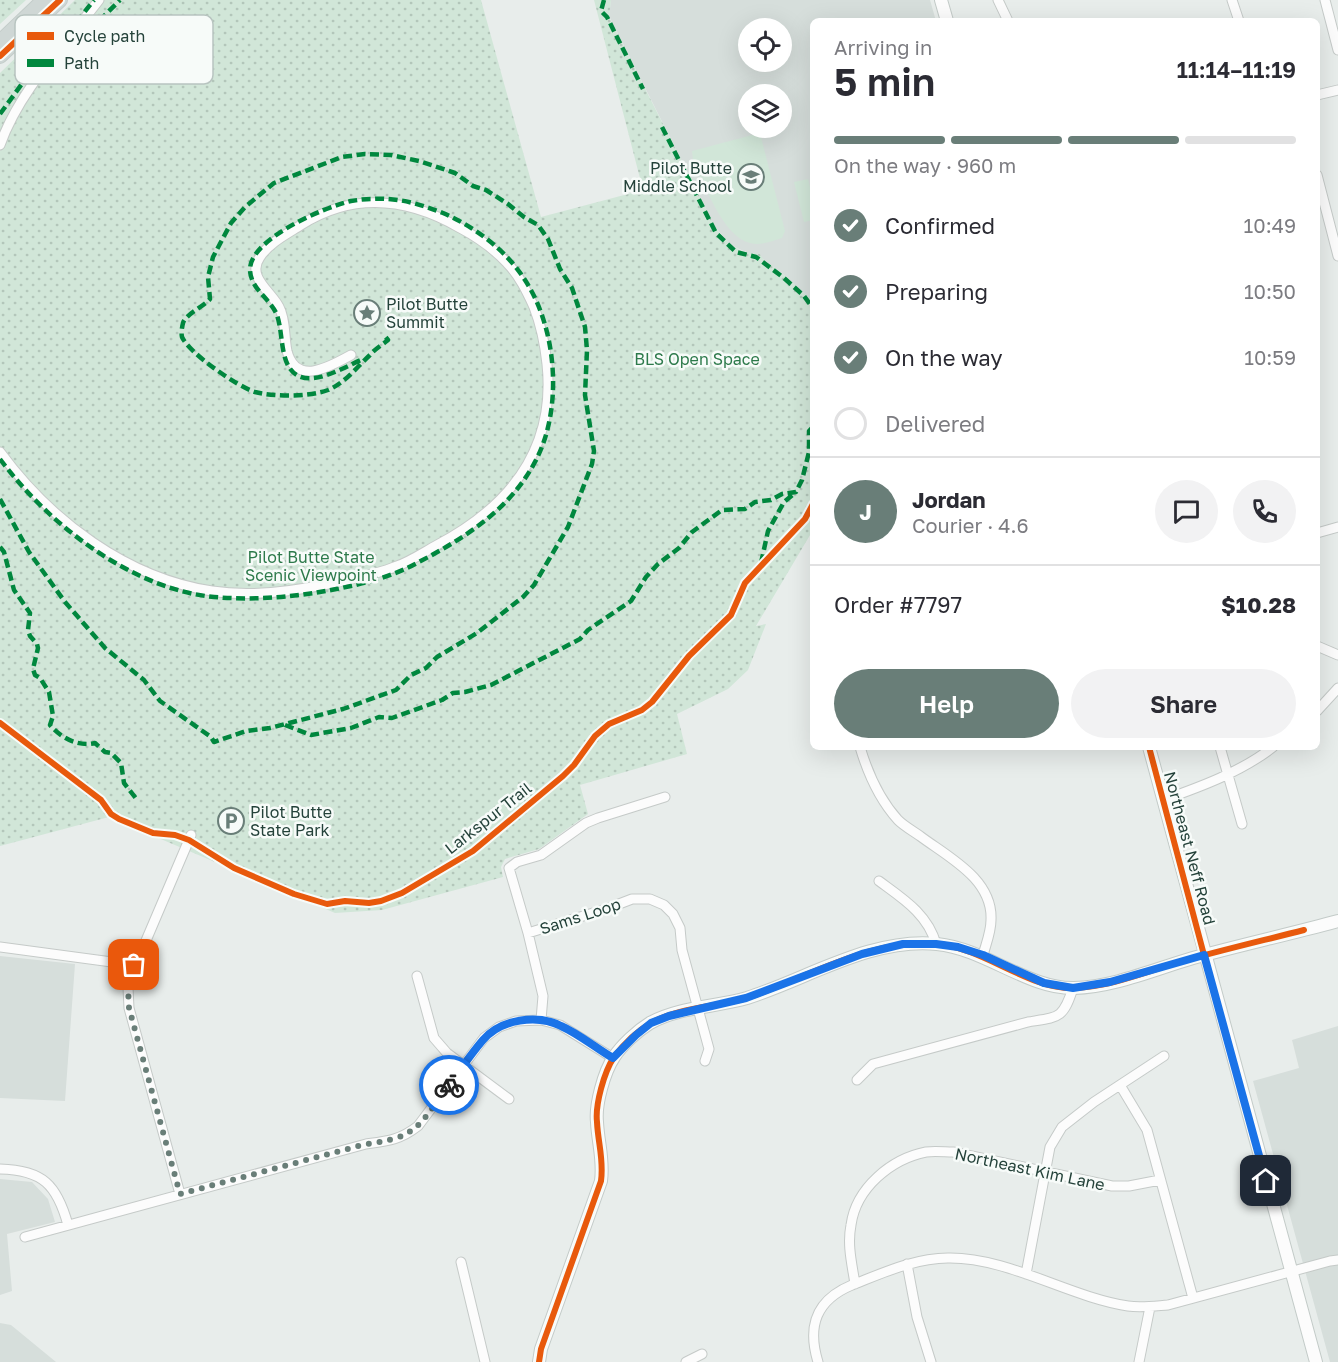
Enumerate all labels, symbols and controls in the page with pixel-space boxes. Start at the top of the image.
legend [15,15,213,84]
map controls [738,18,792,138]
button: locate [738,18,792,72]
text: Cycle path [64,26,145,46]
text: Arriving in [834,35,932,59]
text: Path [64,53,99,73]
text: 11:14–11:19 [1177,56,1296,83]
text: 5 min [834,58,935,105]
button: layers [738,84,792,138]
text: On the way · 960 m [834,153,1016,177]
place label: Pilot Butte Middle School [623,158,732,196]
school or university icon: Pilot Butte Middle School [736,162,766,192]
icon: check [834,209,867,242]
text: Confirmed [885,212,995,239]
text: 10:49 [1244,213,1296,237]
icon: check [834,275,867,308]
text: Preparing [885,278,988,305]
text: 10:50 [1244,279,1296,303]
place label: Pilot Butte Summit [386,294,468,332]
place icon: Pilot Butte Summit [352,298,382,328]
icon: check [834,341,867,374]
text: On the way [885,344,1003,371]
text: 10:59 [1244,345,1296,369]
park label: BLS Open Space [634,349,760,369]
text: Delivered [885,410,985,437]
button: chat [1155,480,1218,543]
button: phone [1233,480,1296,543]
text: Jordan [912,486,986,513]
text: J [859,498,872,525]
text: Courier · 4.6 [912,513,1029,537]
park label: Pilot Butte State Scenic Viewpoint [245,547,377,585]
text: Order #7797 [834,591,962,618]
text: $10.28 [1221,591,1296,618]
button: Help [834,669,1059,738]
button: Share [1071,669,1296,738]
street label: Northeast Neff Road [1160,769,1220,927]
street label: Larkspur Trail [441,778,535,858]
place label: Pilot Butte State Park [250,802,332,840]
parking icon: Pilot Butte State Park [216,806,246,836]
street label: Sams Loop [537,893,623,938]
pin [108,939,159,990]
icon: bag [117,948,150,981]
courier [419,1055,479,1115]
icon: bike [433,1069,466,1102]
street label: Northeast Kim Lane [953,1143,1107,1195]
pin [1240,1155,1291,1206]
icon: home [1249,1164,1282,1197]

